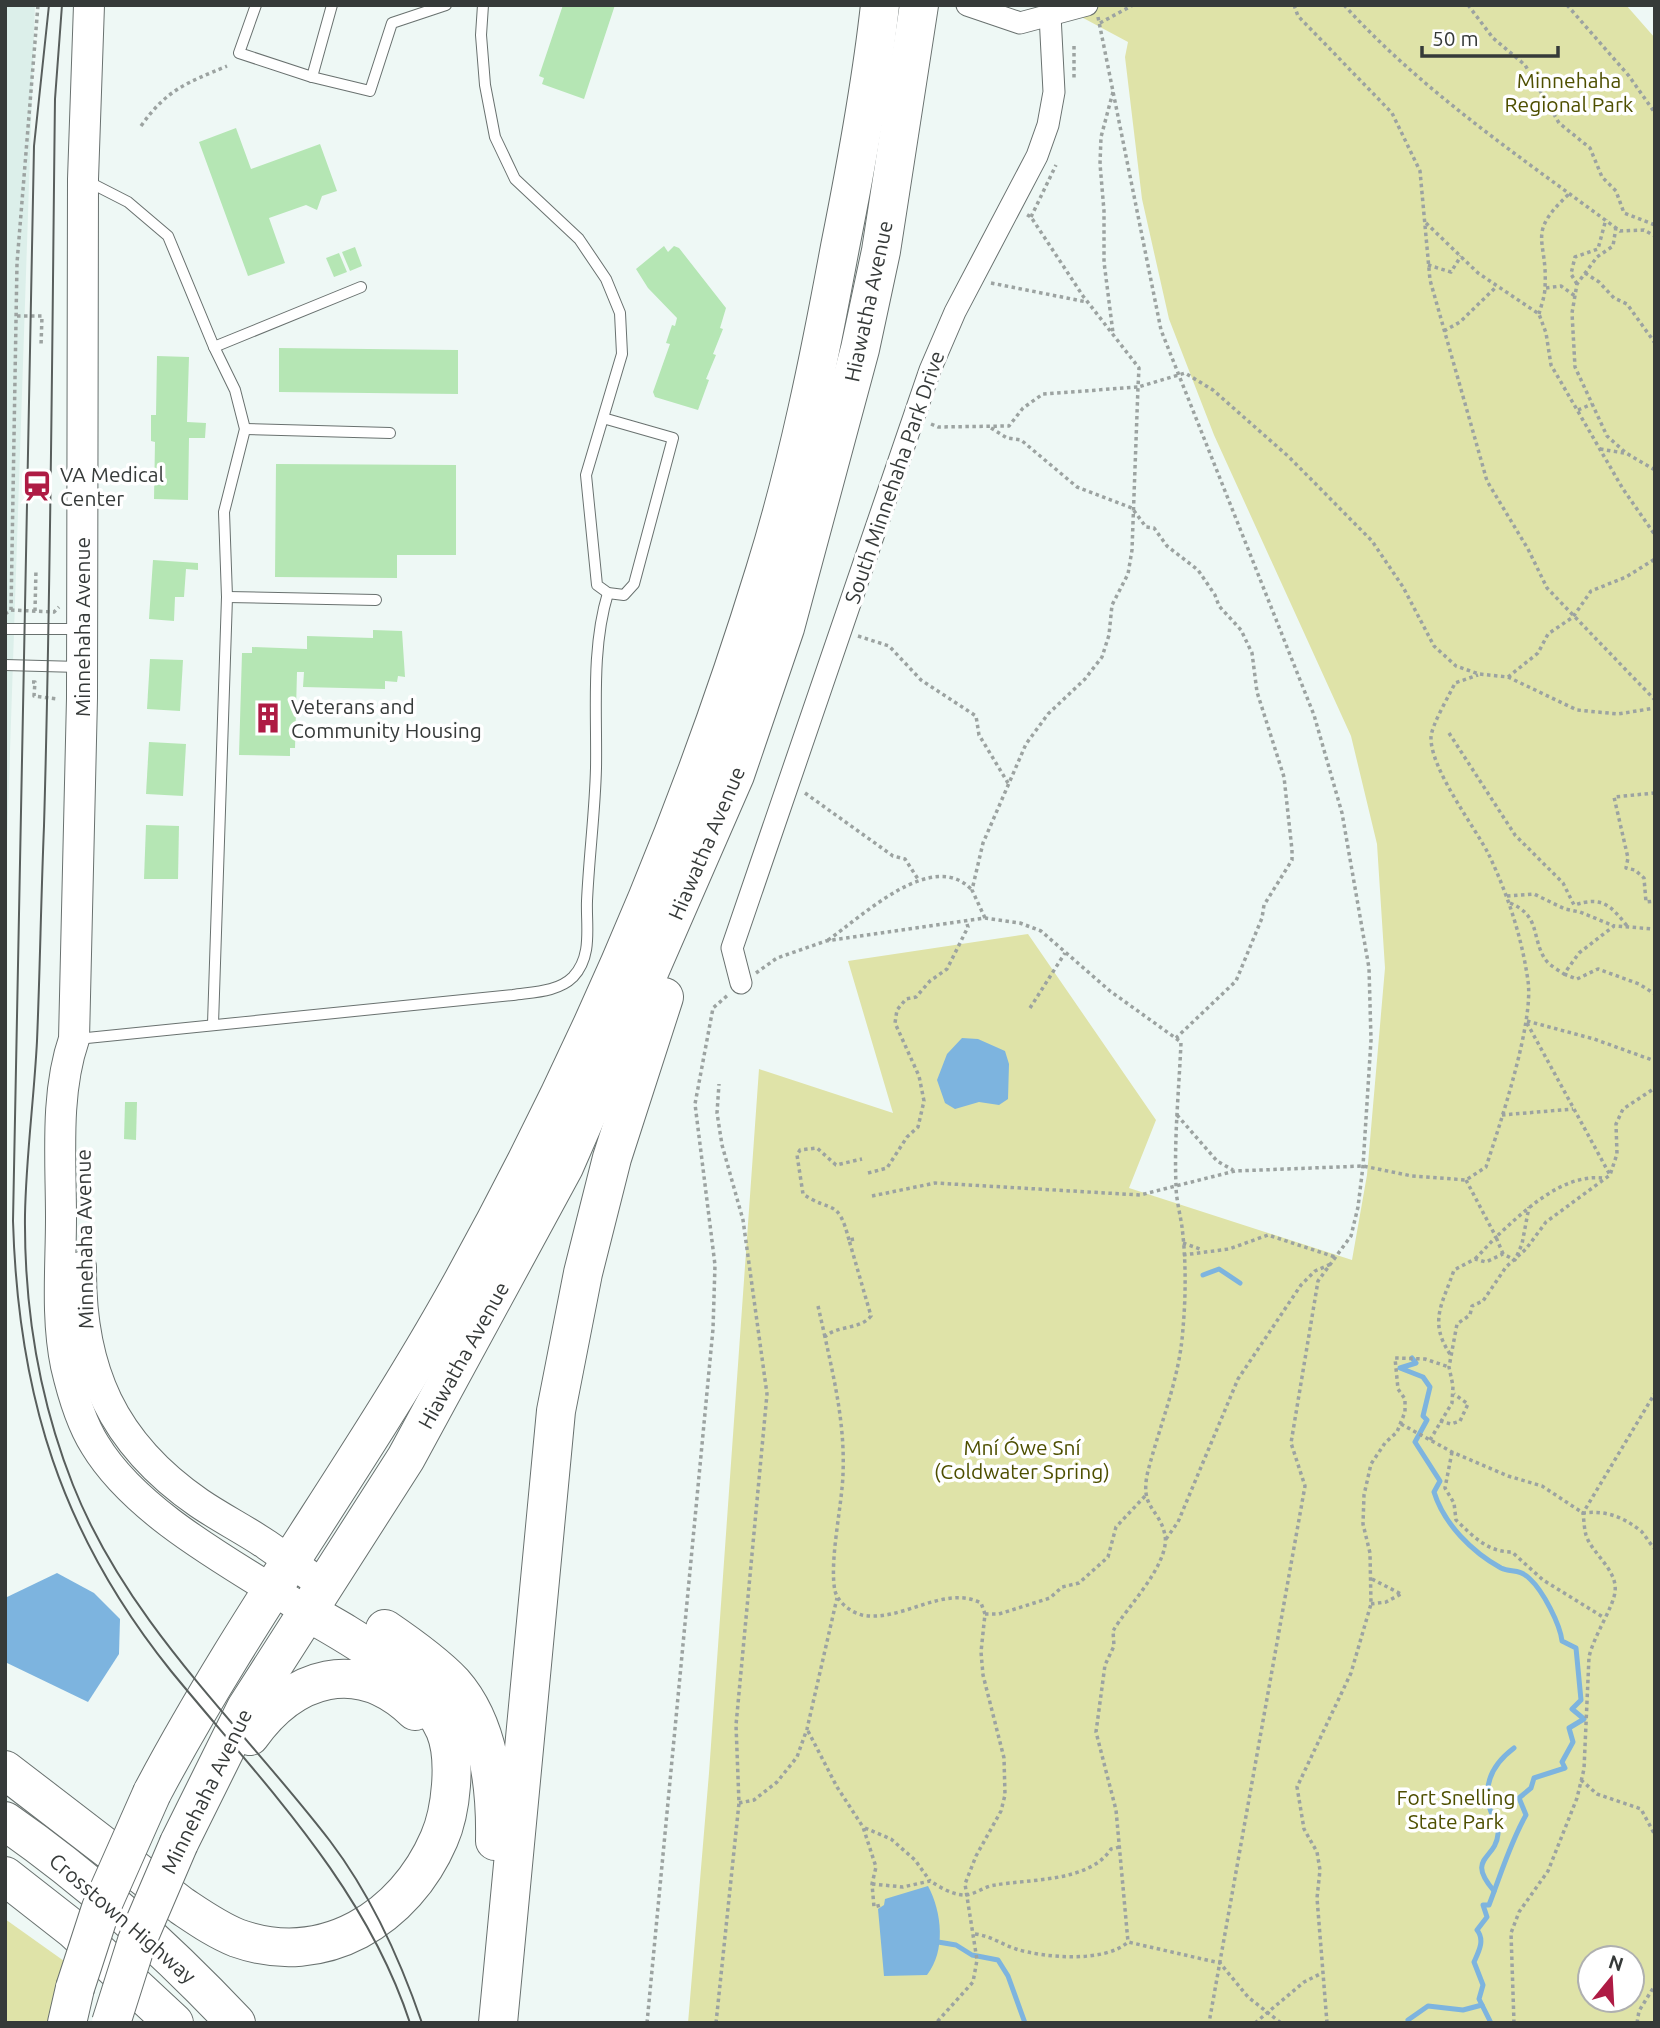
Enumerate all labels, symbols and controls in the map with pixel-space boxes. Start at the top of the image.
scale bar [1422,14,1558,58]
text: 50 m [1432,26,1479,50]
park label: Minnehaha Regional Park [1505,68,1634,116]
street label: Hiawatha Avenue [839,218,897,384]
street label: South Minnehaha Park Drive [839,347,949,607]
place label: VA Medical Center [60,462,164,510]
station icon: VA Medical Center [20,469,54,503]
street label: Minnehaha Avenue [70,537,94,717]
place label: Veterans and Community Housing [291,694,482,742]
building icon: Veterans and Community Housing [251,701,285,735]
street label: Hiawatha Avenue [663,763,749,923]
street label: Minnehaha Avenue [70,1149,98,1329]
street label: Hiawatha Avenue [413,1277,513,1433]
park label: Mní Ówe Sní (Coldwater Spring) [934,1435,1110,1483]
street label: Minnehaha Avenue [156,1705,256,1877]
park label: Fort Snelling State Park [1396,1785,1516,1833]
street label: Crosstown Highway [45,1848,201,1988]
north arrow [1576,1944,1646,2014]
text: N [1606,1950,1626,1975]

